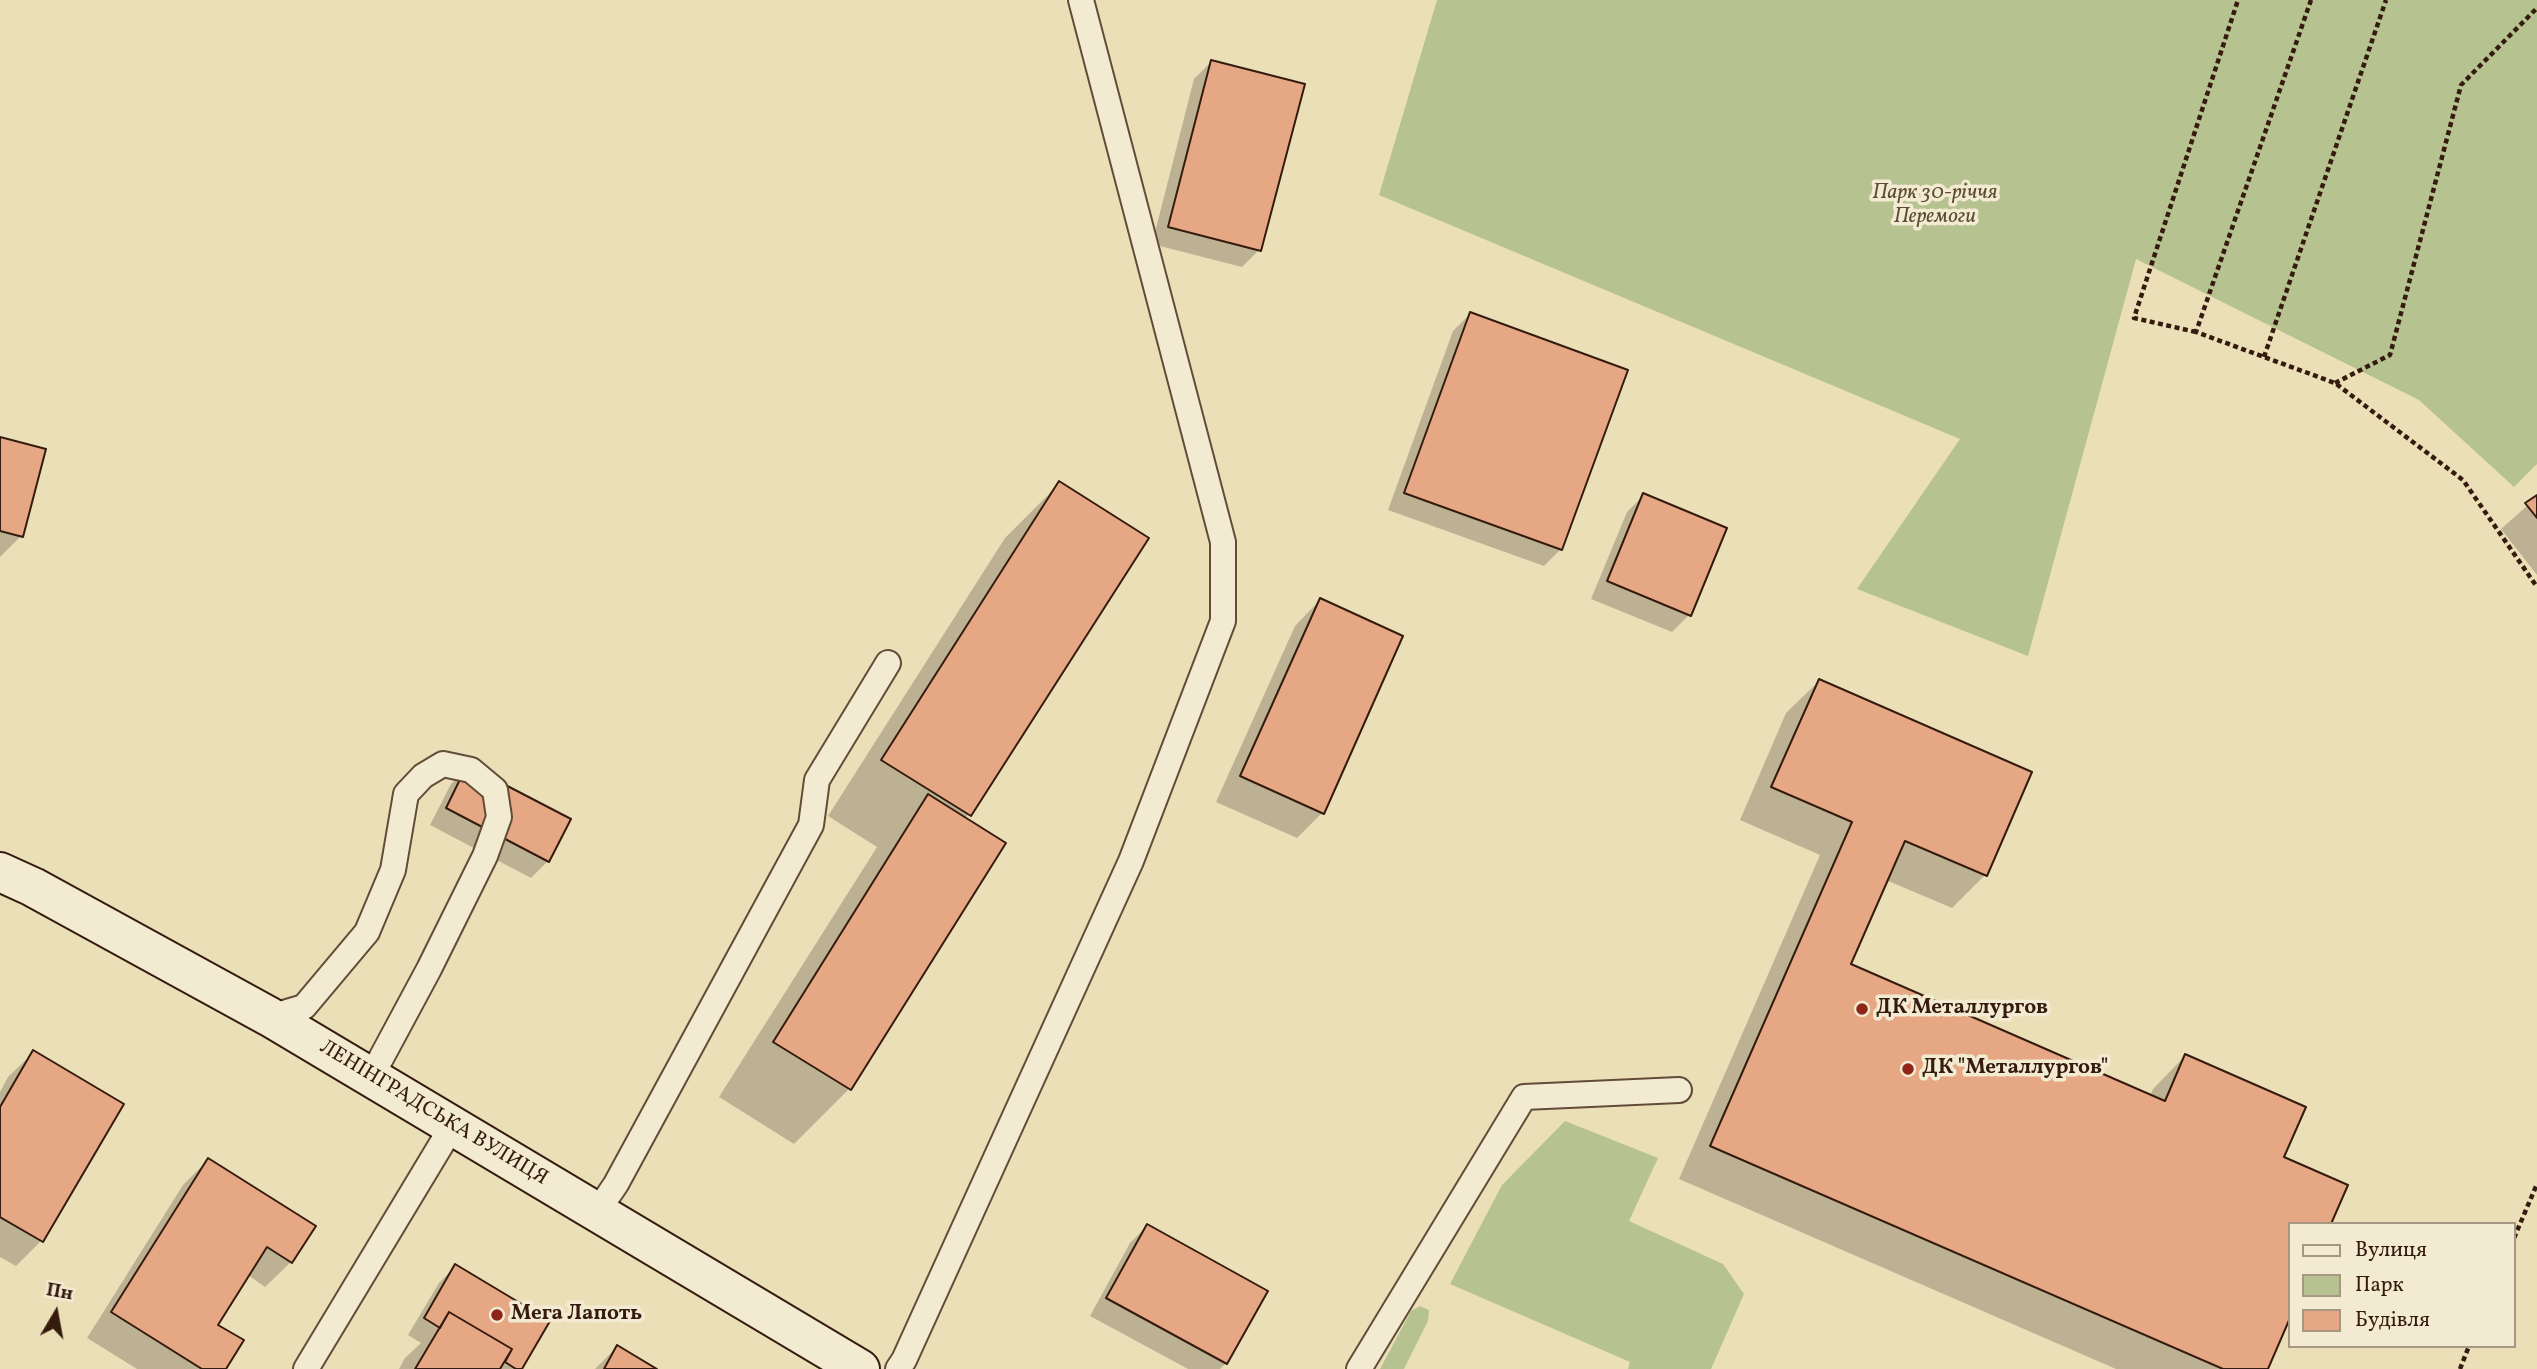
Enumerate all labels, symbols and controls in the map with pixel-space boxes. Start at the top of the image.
park label: Парк 30-річчя Перемоги [1873,181,1997,231]
place label: ДК Металлургов [1876,996,2048,1022]
marker: ДК Металлургов [1854,1001,1870,1017]
street label: ЛЕНІНГРАДСЬКА ВУЛИЦЯ [314,1036,552,1192]
place label: ДК "Металлургов" [1922,1056,2109,1082]
marker: ДК "Металлургов" [1900,1061,1916,1077]
legend [2288,1222,2516,1348]
text: Вулиця [2355,1236,2427,1265]
text: Парк [2355,1271,2404,1300]
text: Пн [44,1277,75,1307]
north arrow [21,1278,91,1348]
place label: Мега Лапоть [511,1302,642,1328]
text: Будівля [2355,1306,2430,1335]
marker: Мега Лапоть [489,1307,505,1323]

